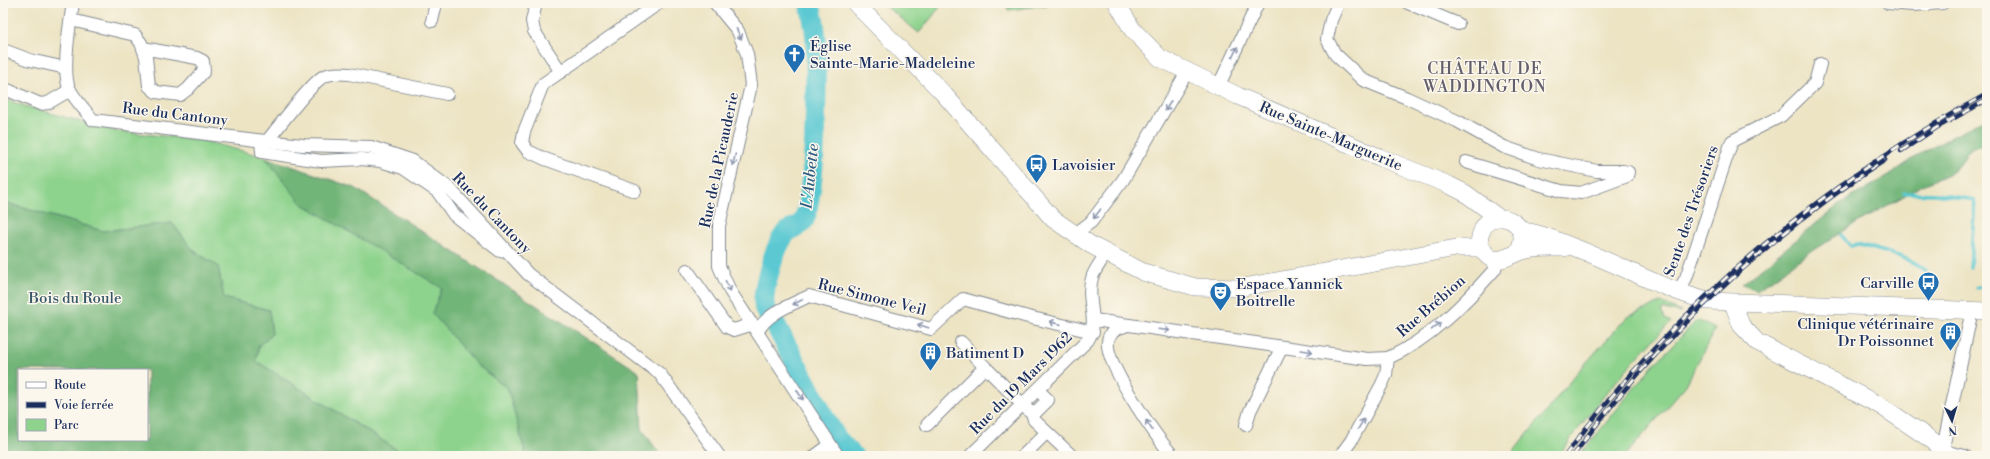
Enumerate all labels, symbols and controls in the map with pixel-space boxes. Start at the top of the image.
one-way arrow [736,28,743,40]
place label: Église Sainte-Marie-Madeleine [810,36,975,73]
church icon: Église Sainte-Marie-Madeleine [781,42,807,75]
one-way arrow [1232,46,1239,58]
district label: CHÂTEAU DE WADDINGTON [1422,57,1547,97]
street label: Rue de la Picauderie [696,91,743,230]
street label: Rue Sainte-Marguerite [1256,98,1405,175]
street label: Rue du Cantony [121,99,230,130]
one-way arrow [1164,100,1172,111]
water label: L'Aubette [797,142,823,210]
street label: Sente des Trésoriers [1660,143,1723,279]
bus stop icon: Lavoisier [1024,152,1050,185]
one-way arrow [729,153,737,166]
place label: Lavoisier [1052,156,1116,175]
street label: Rue du Cantony [448,169,536,259]
one-way arrow [1093,209,1101,220]
bus stop icon: Carville [1916,270,1942,303]
street label: Rue Brébion [1393,271,1470,341]
place label: Carville [1860,274,1914,293]
street label: Rue Simone Veil [816,275,928,320]
place label: Espace Yannick Boitrelle [1235,275,1344,311]
one-way arrow [725,280,732,292]
theatre icon: Espace Yannick Boitrelle [1207,280,1233,313]
park label: Bois du Roule [28,289,122,308]
one-way arrow [792,299,804,306]
place label: Clinique vétérinaire Dr Poissonnet [1797,315,1935,351]
one-way arrow [1049,319,1062,327]
building icon: Clinique vétérinaire Dr Poissonnet [1937,320,1963,353]
one-way arrow [1430,321,1441,330]
one-way arrow [916,322,929,329]
one-way arrow [1158,326,1171,334]
street label: Rue du 19 Mars 1962 [966,328,1077,439]
building icon: Batiment D [917,340,943,373]
place label: Batiment D [945,344,1024,363]
one-way arrow [1300,347,1313,355]
legend [18,369,148,441]
text: Route [54,378,86,393]
one-way arrow [796,389,804,401]
text: Voie ferrée [53,398,114,413]
north arrow [1932,401,1972,441]
text: Parc [54,418,79,433]
one-way arrow [1358,418,1366,430]
one-way arrow [1145,419,1153,431]
text: N [1948,423,1958,437]

